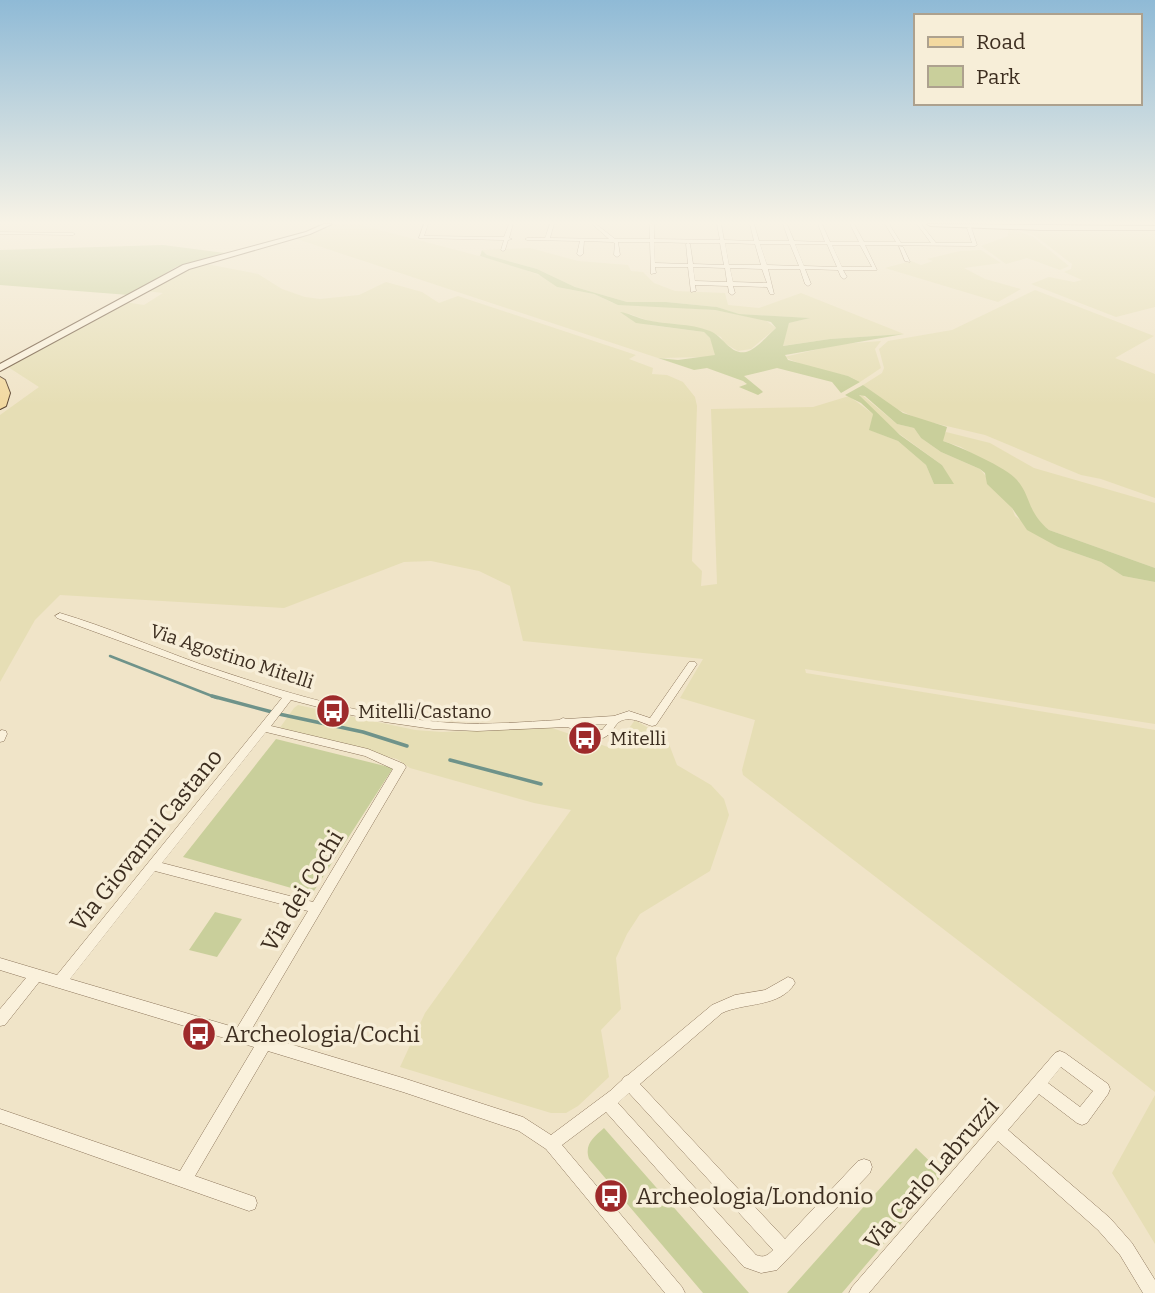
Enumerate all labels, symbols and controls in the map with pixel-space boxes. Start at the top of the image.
legend [914,14,1141,105]
text: Road [976,29,1025,55]
text: Park [976,64,1020,90]
street label: Via Agostino Mitelli [147,619,317,694]
bus stop icon: Mitelli/Castano [314,692,352,730]
place label: Mitelli/Castano [358,700,492,723]
bus stop icon: Mitelli [566,719,604,757]
place label: Mitelli [610,727,667,750]
street label: Via Giovanni Castano [64,743,228,937]
street label: Via dei Cochi [255,825,349,957]
bus stop icon: Archeologia/Cochi [180,1015,218,1053]
place label: Archeologia/Cochi [224,1020,420,1048]
street label: Via Carlo Labruzzi [858,1093,1004,1255]
bus stop icon: Archeologia/Londonio [592,1177,630,1215]
place label: Archeologia/Londonio [636,1182,873,1210]

